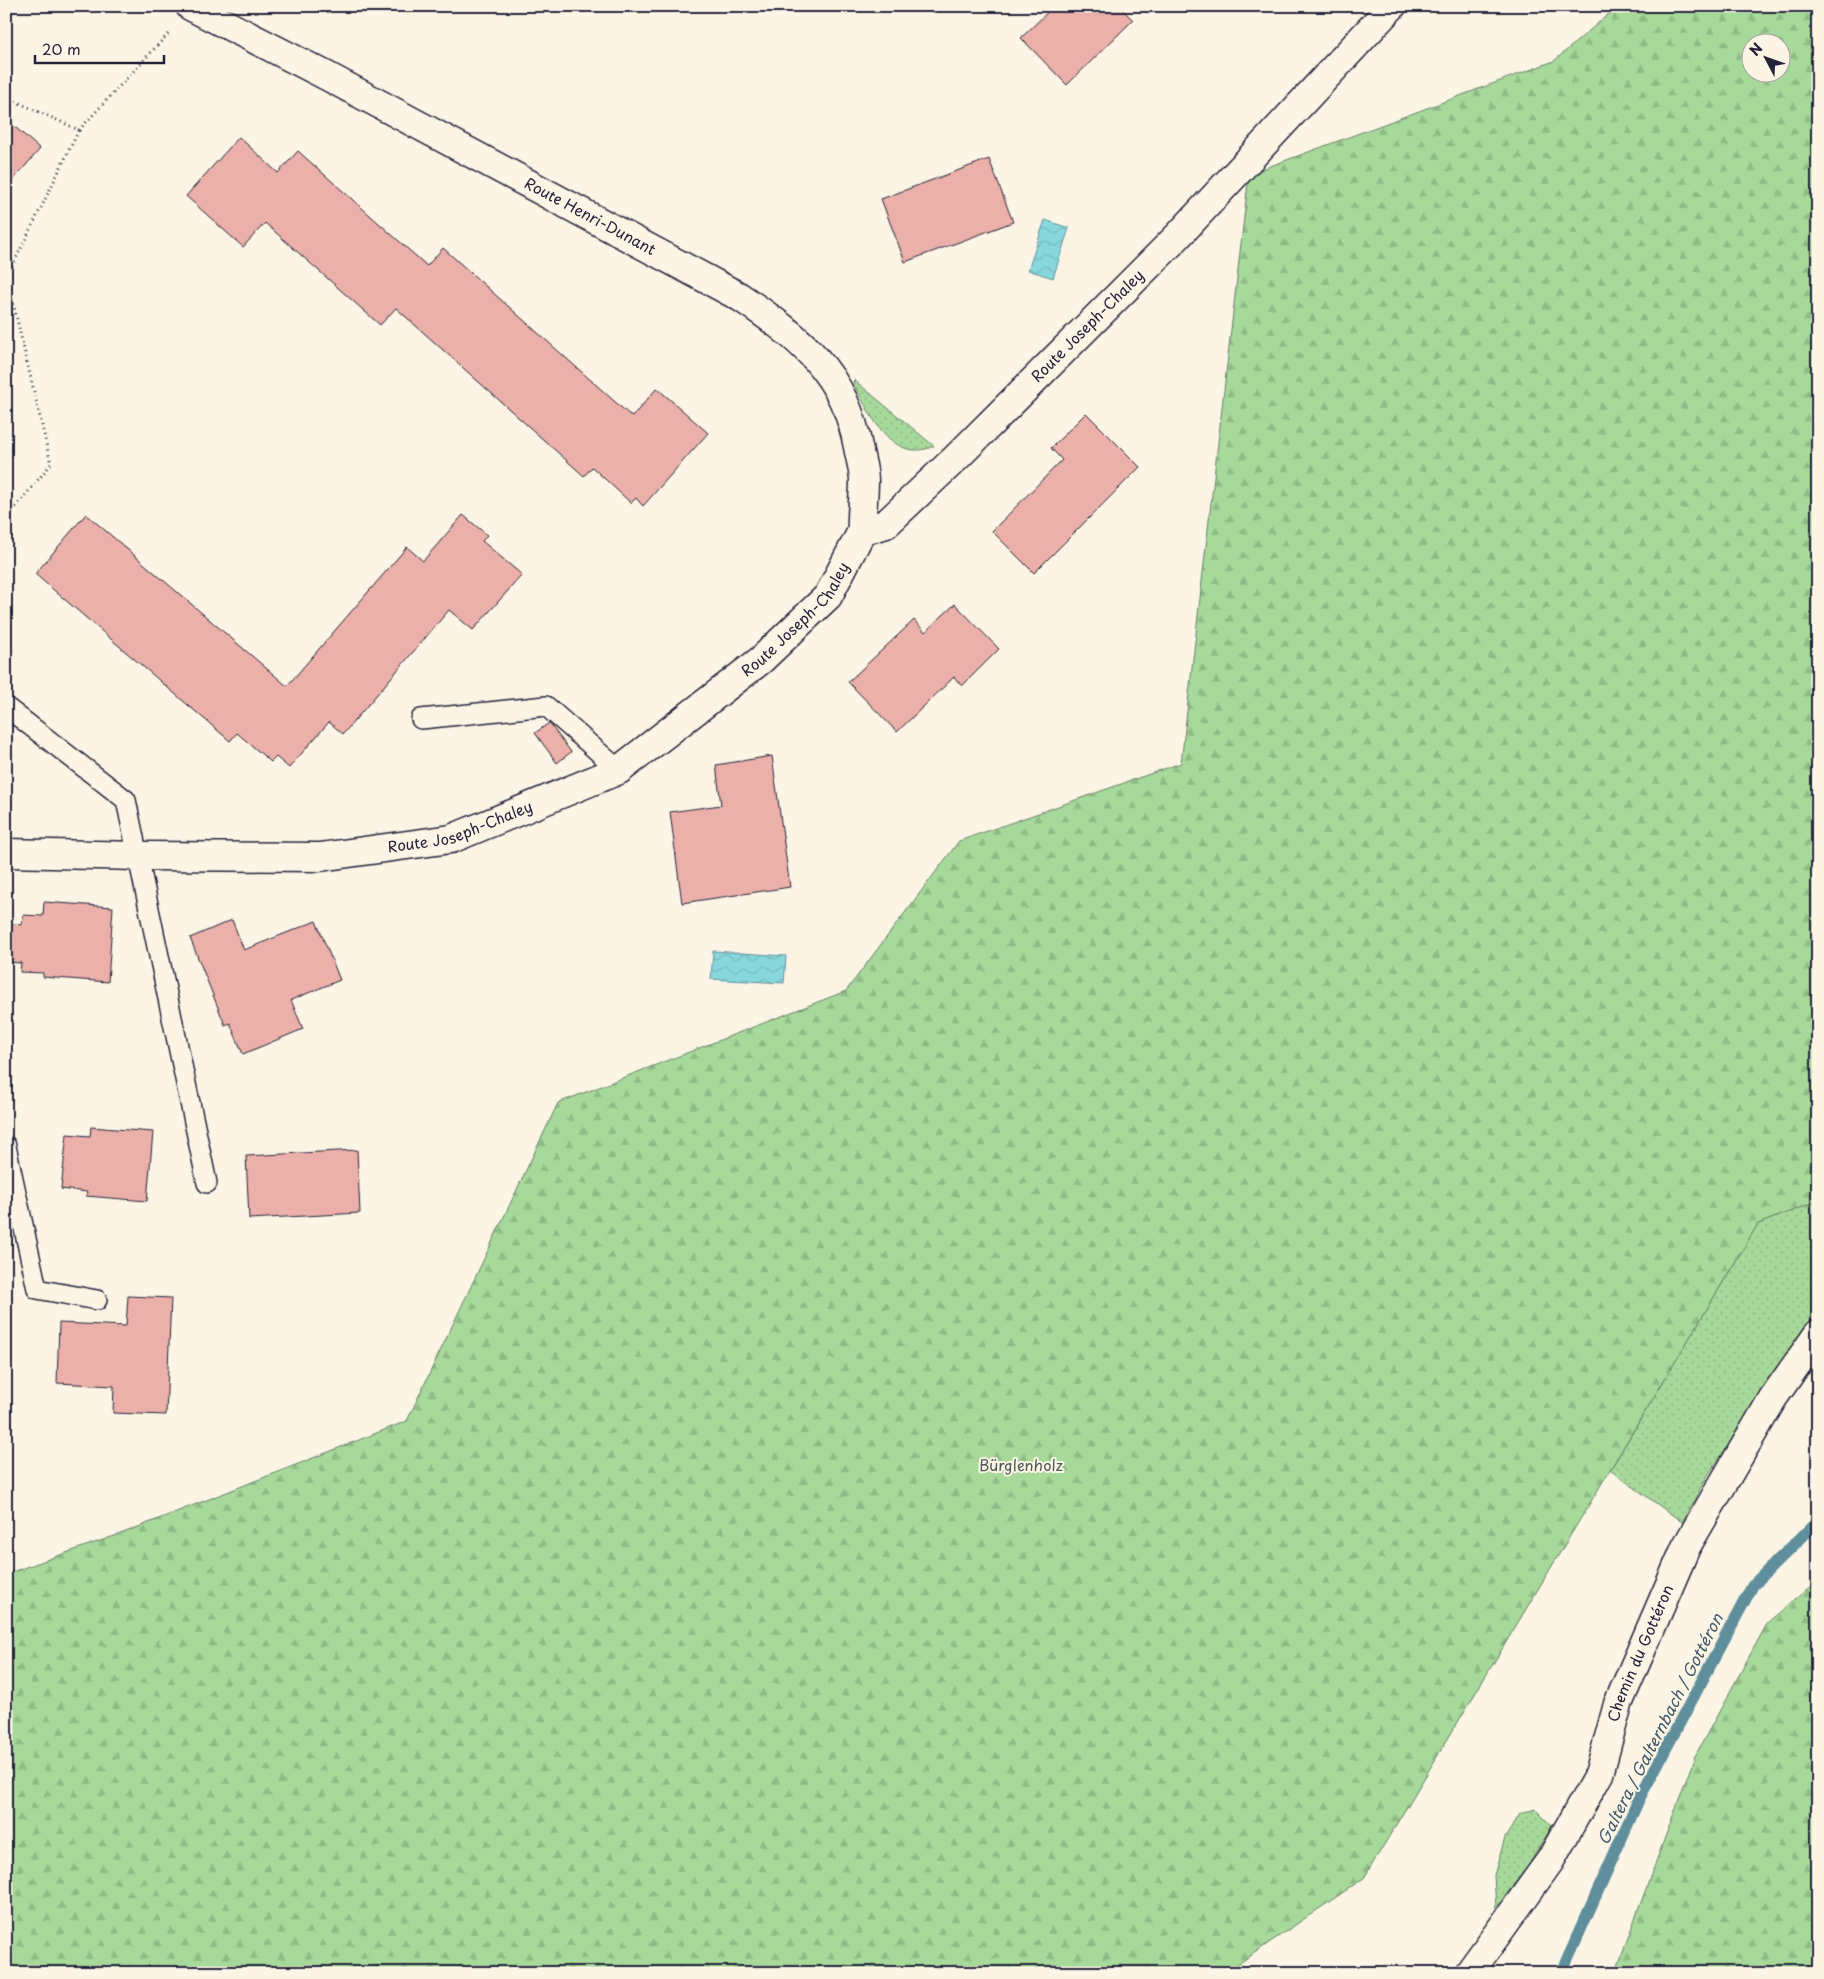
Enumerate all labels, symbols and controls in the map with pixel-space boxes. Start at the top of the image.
scale bar [35,32,164,64]
north arrow [1742,32,1792,82]
text: 20 m [42,37,81,60]
text: N [1744,38,1767,60]
street label: Route Henri-Dunant [521,171,660,260]
street label: Route Joseph-Chaley [1025,264,1148,387]
street label: Route Joseph-Chaley [735,558,854,682]
street label: Route Joseph-Chaley [386,794,536,858]
park label: Bürglenholz [979,1453,1063,1476]
street label: Chemin du Gottéron [1601,1581,1678,1724]
water label: Galtera / Galternbach / Gottéron [1590,1608,1728,1848]

